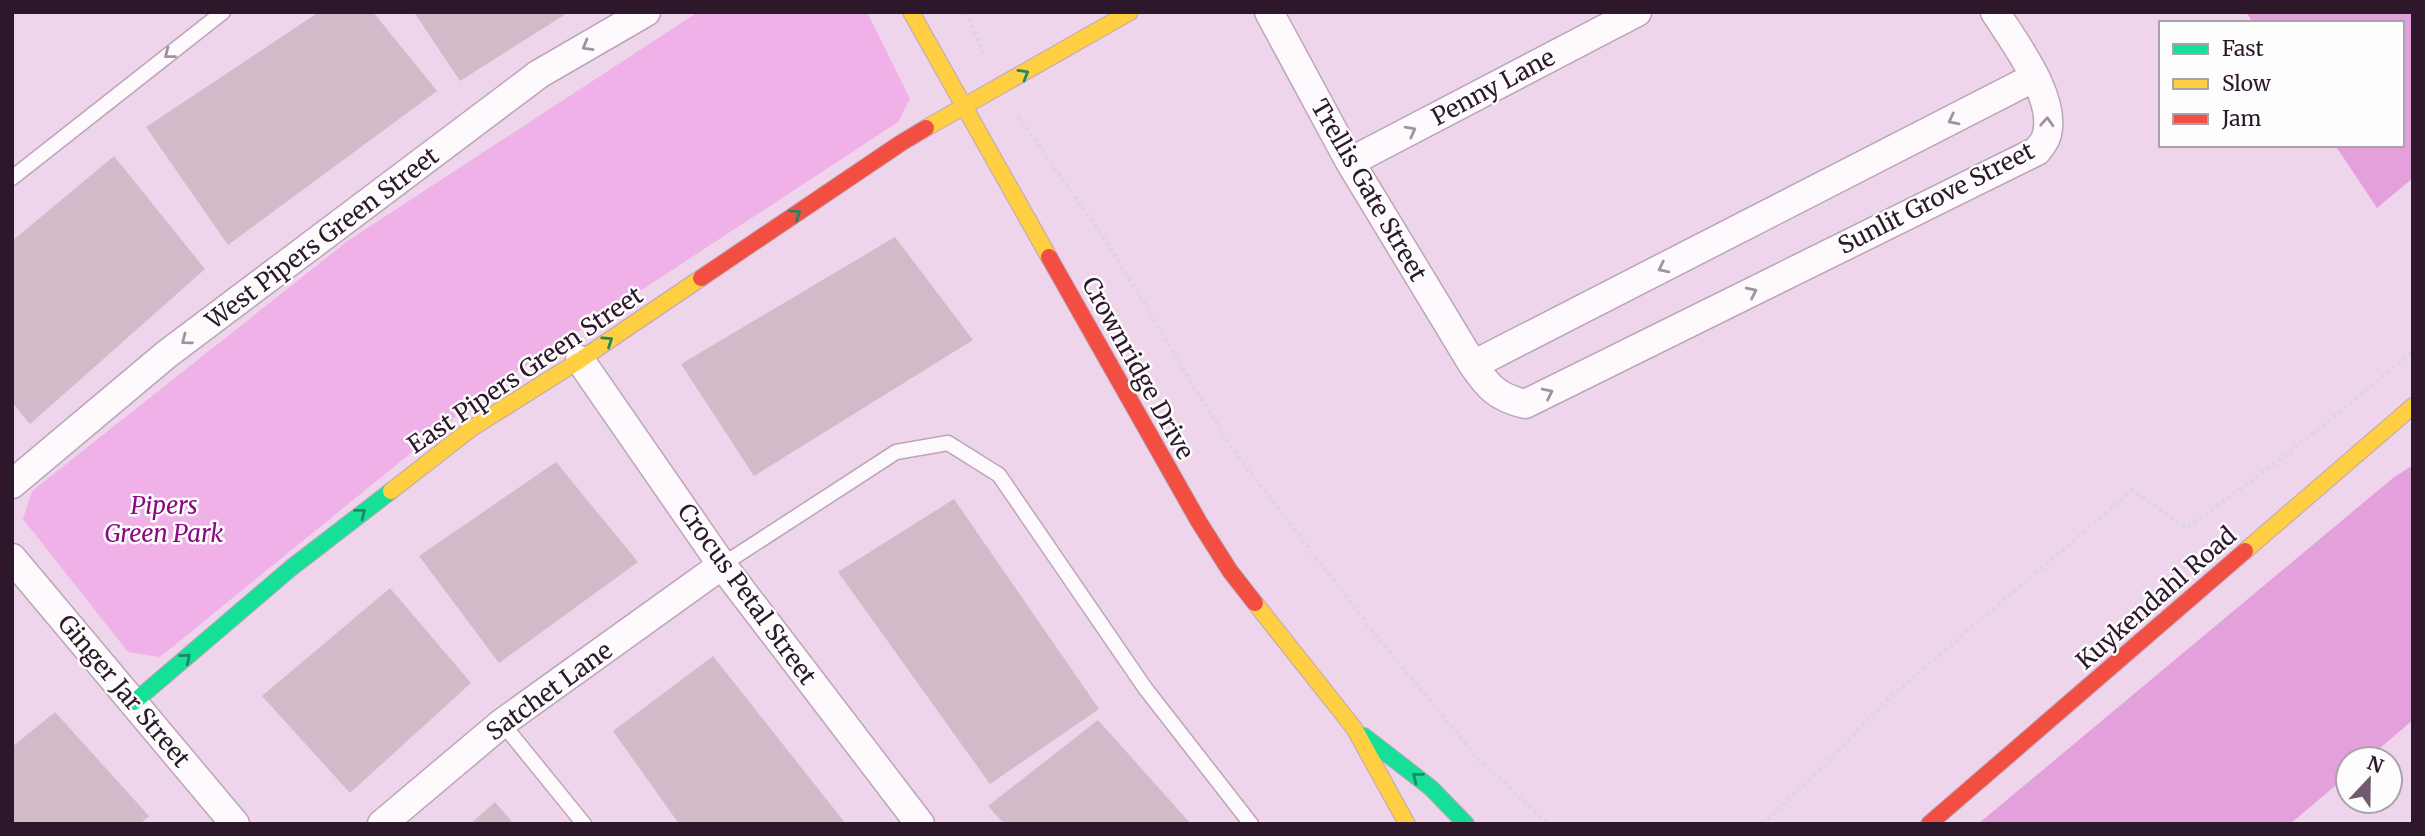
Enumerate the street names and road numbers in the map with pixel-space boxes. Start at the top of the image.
street label: Penny Lane [1426,42,1560,132]
street label: Trellis Gate Street [1304,93,1434,287]
street label: Sunlit Grove Street [1833,135,2040,261]
street label: West Pipers Green Street [198,140,445,336]
street label: Crownridge Drive [1075,271,1201,465]
street label: East Pipers Green Street [401,279,649,460]
street label: Crocus Petal Street [671,497,824,691]
street label: Kuykendahl Road [2069,520,2243,676]
street label: Ginger Jar Street [51,608,197,774]
street label: Satchet Lane [480,635,618,747]

